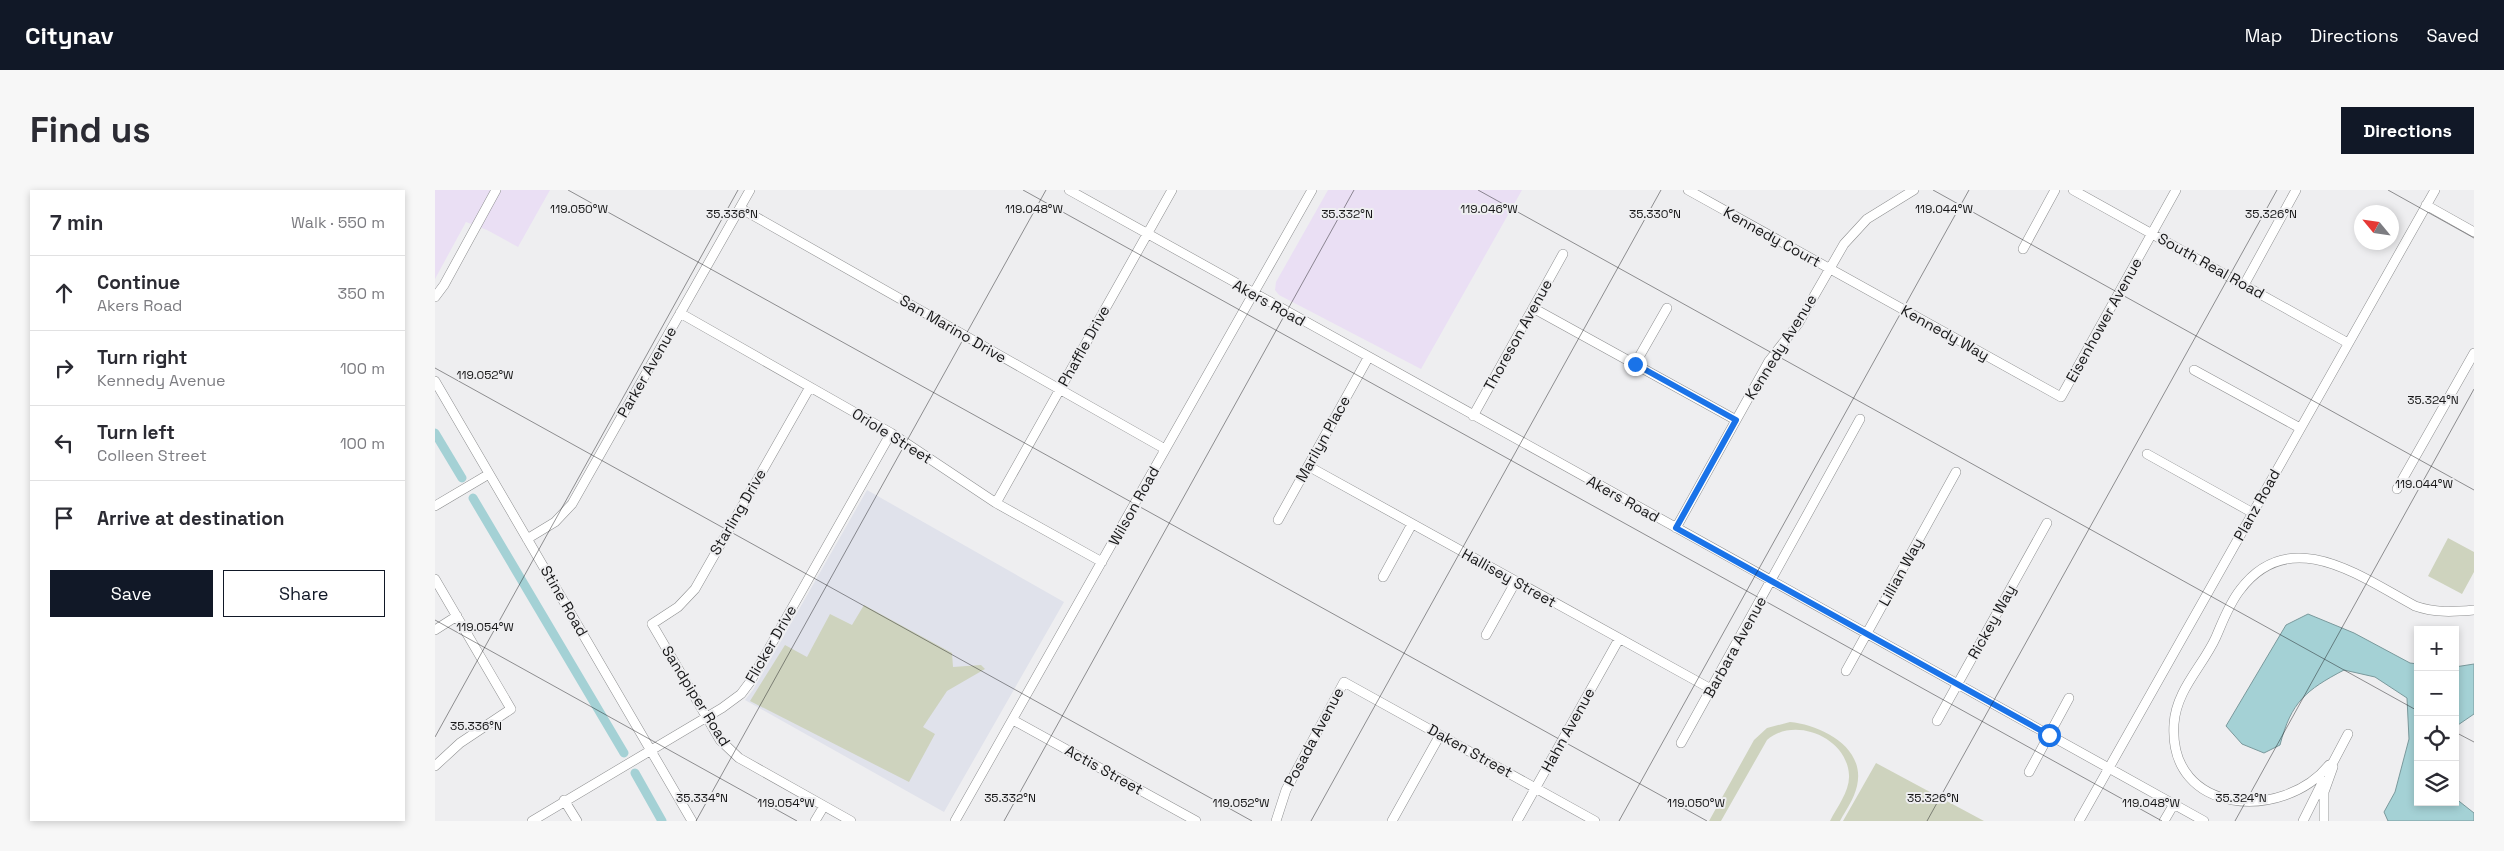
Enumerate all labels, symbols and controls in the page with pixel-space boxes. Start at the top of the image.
text: Citynav [25,20,114,51]
text: Map [2245,24,2282,47]
text: Directions [2310,24,2399,47]
text: Saved [2427,24,2479,47]
button: Directions [2341,107,2474,154]
text: Find us [30,108,151,152]
text: 119.050°W [550,201,608,217]
text: 119.048°W [1005,201,1063,217]
text: 119.046°W [1460,201,1518,217]
text: 119.044°W [1915,201,1973,217]
street label: Kennedy Court [1720,202,1824,271]
north arrow [2354,205,2399,250]
text: 35.336°N [706,206,758,222]
text: 35.332°N [1321,206,1373,222]
text: 35.330°N [1629,206,1681,222]
text: 35.326°N [2245,206,2297,222]
text: 7 min [50,209,103,236]
text: Walk · 550 m [291,212,385,233]
street label: South Real Road [2155,228,2268,303]
street label: Eisenhower Avenue [2061,254,2146,385]
text: Continue [97,270,180,295]
street label: Akers Road [1230,275,1309,330]
street label: Thoreson Avenue [1479,276,1556,394]
icon: ahead [50,279,78,307]
text: 350 m [338,283,385,304]
street label: San Marino Drive [897,290,1010,367]
street label: Kennedy Avenue [1741,291,1821,403]
text: Akers Road [97,295,182,316]
street label: Kennedy Way [1898,300,1993,365]
street label: Phaffle Drive [1053,302,1114,390]
street label: Parker Avenue [613,323,680,421]
text: Turn right [97,345,187,370]
route end [1624,353,1647,376]
icon: right [50,354,78,382]
text: 100 m [340,358,385,379]
text: 119.052°W [456,367,514,383]
text: Kennedy Avenue [97,370,226,391]
street label: Marilyn Place [1291,392,1354,485]
text: 35.324°N [2407,392,2459,408]
street label: Oriole Street [849,403,936,468]
text: Turn left [97,420,175,445]
icon: left [50,429,78,457]
text: 100 m [340,433,385,454]
text: Colleen Street [97,445,207,466]
street label: Wilson Road [1104,463,1163,549]
street label: Starling Drive [705,465,770,558]
street label: Planz Road [2229,466,2284,544]
street label: Akers Road [1584,471,1663,526]
text: 119.044°W [2395,476,2453,492]
icon: arrive [50,504,78,532]
text: Arrive at destination [97,506,285,531]
street label: Lillian Way [1874,534,1927,609]
street label: Hallisey Street [1459,544,1560,611]
street label: Stine Road [537,562,592,640]
button: Save [50,570,213,617]
button: Share [223,570,385,617]
street label: Rickey Way [1963,581,2020,662]
street label: Barbara Avenue [1699,593,1770,701]
street label: Flicker Drive [741,601,800,686]
text: 119.054°W [456,619,514,635]
map controls [2414,626,2459,806]
button: + [2414,626,2459,671]
street label: Sandpiper Road [658,642,735,749]
button: − [2414,671,2459,716]
street label: Posada Avenue [1280,684,1348,789]
street label: Hahn Avenue [1537,684,1599,775]
button: locate [2414,716,2459,761]
text: 35.336°N [450,718,502,734]
street label: Daken Street [1425,719,1516,782]
route start [2038,724,2061,747]
street label: Actis Street [1062,740,1147,799]
button: layers [2414,761,2459,806]
text: 35.334°N [676,790,728,806]
text: 35.332°N [984,790,1036,806]
text: 35.326°N [1907,790,1959,806]
text: 35.324°N [2215,790,2267,806]
text: 119.054°W [757,795,815,811]
text: 119.052°W [1212,795,1270,811]
text: 119.050°W [1667,795,1725,811]
text: 119.048°W [2122,795,2180,811]

